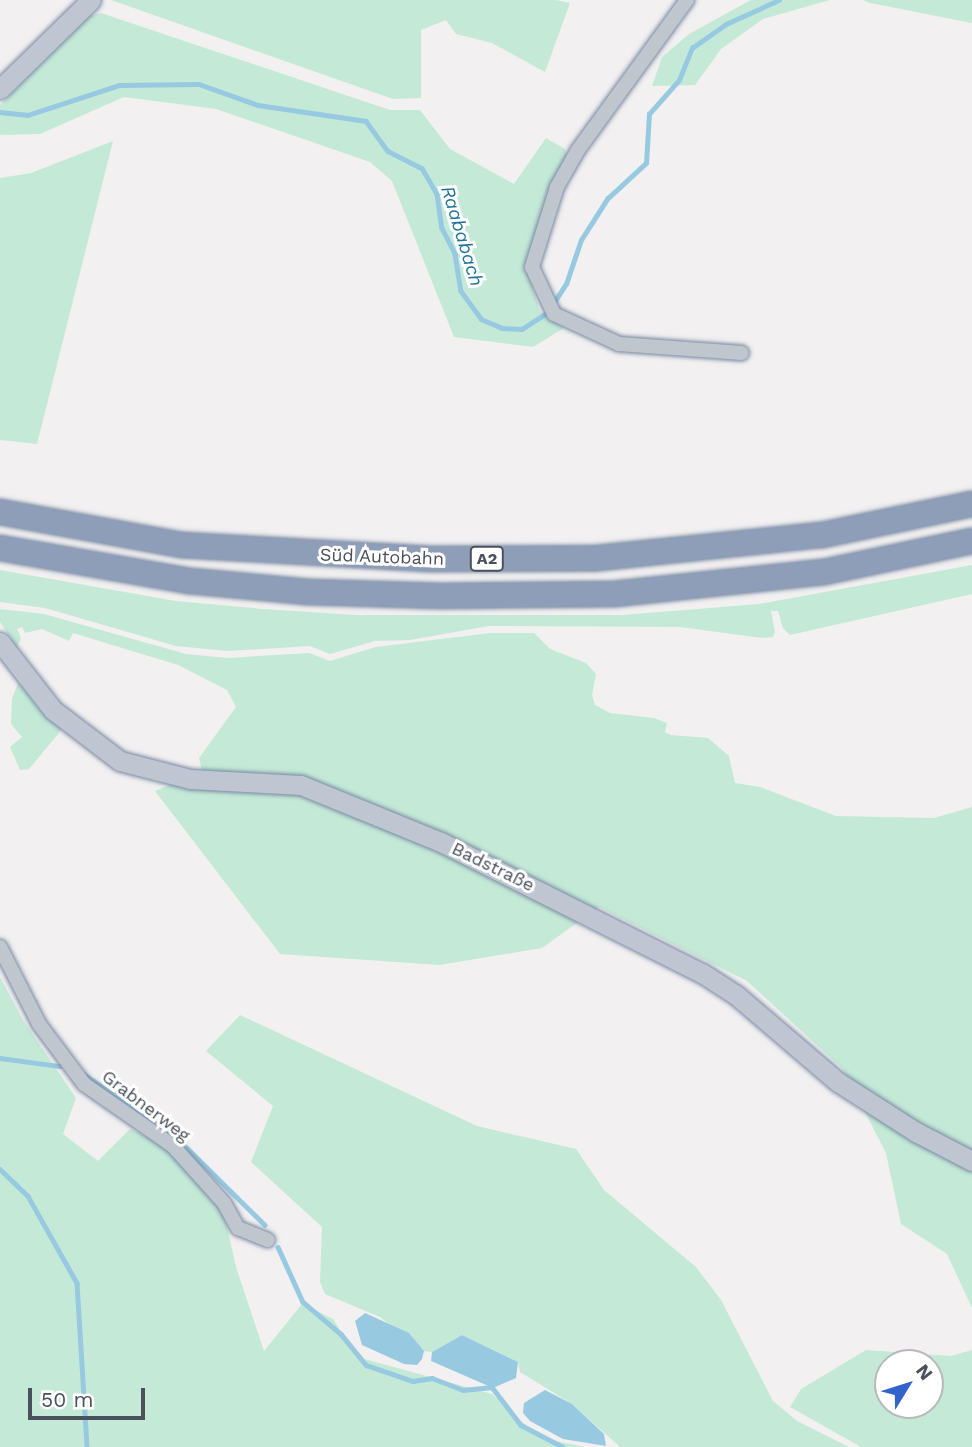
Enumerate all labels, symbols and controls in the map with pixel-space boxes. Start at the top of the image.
water label: Raababach [436,183,488,289]
street label: Süd Autobahn [319,544,445,570]
road number: A2 [470,546,504,572]
street label: Badstraße [448,838,538,896]
street label: Grabnerweg [97,1066,195,1146]
north arrow [874,1349,944,1419]
text: N [911,1359,938,1385]
scale bar [32,1374,149,1418]
text: 50 m [41,1387,93,1412]

